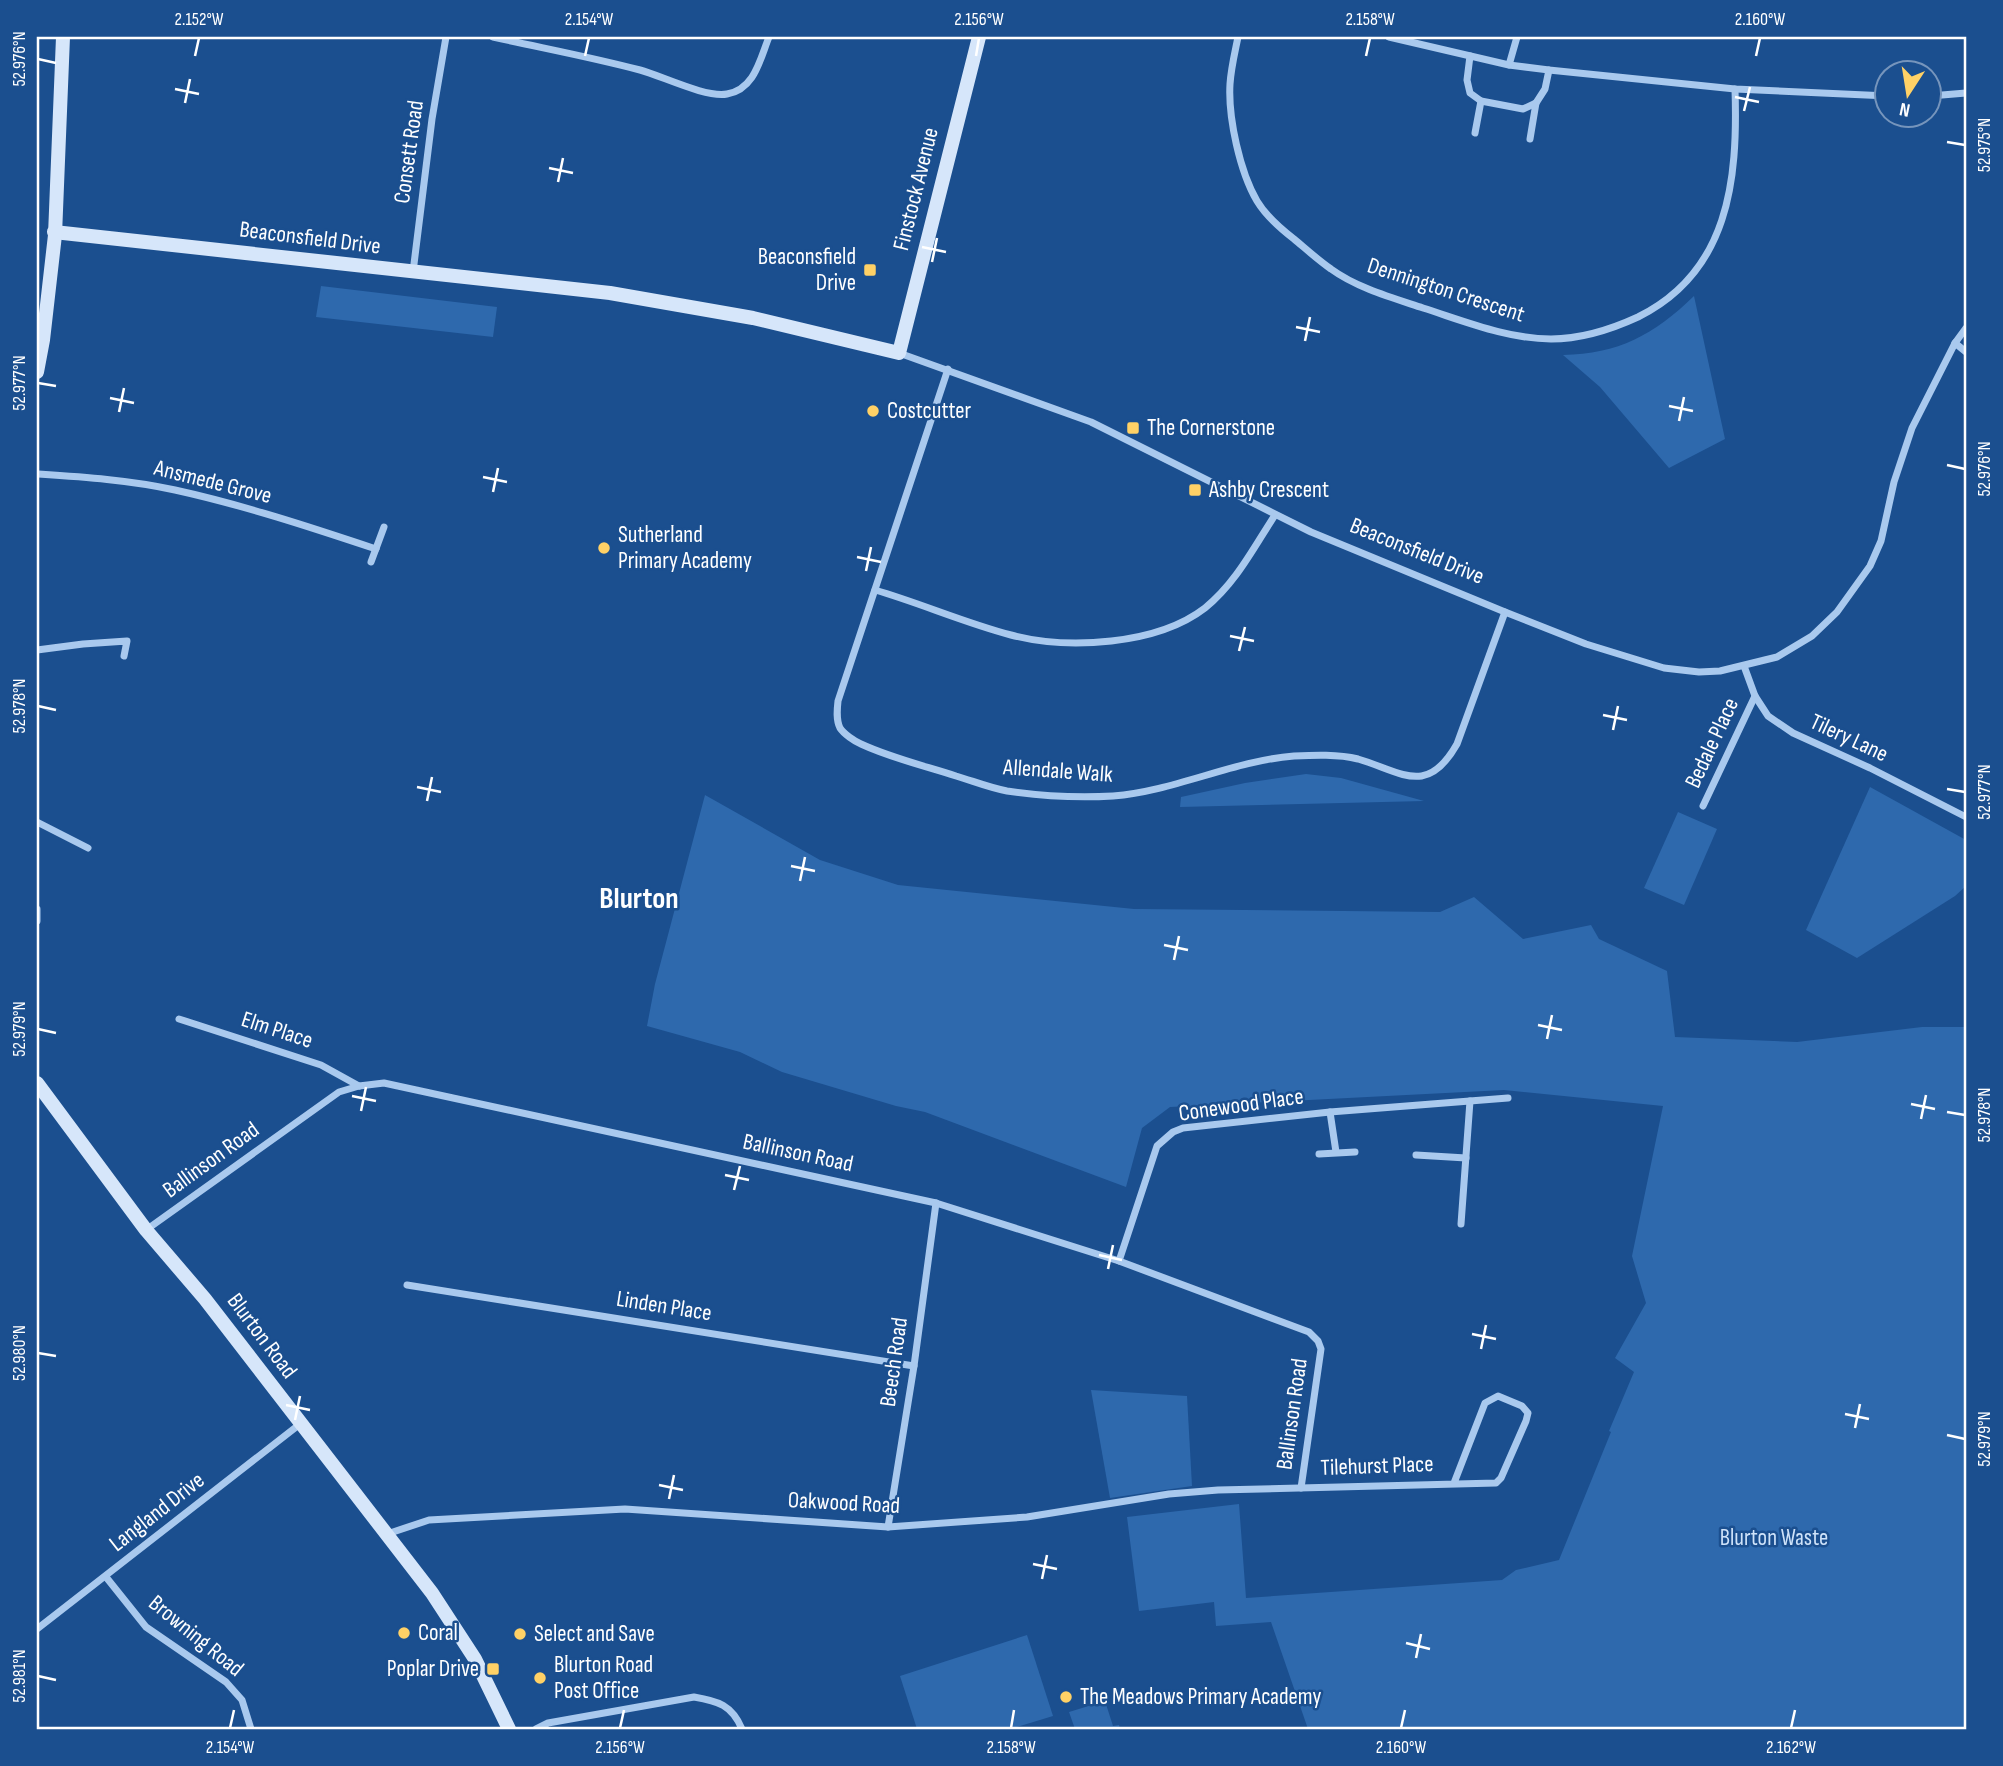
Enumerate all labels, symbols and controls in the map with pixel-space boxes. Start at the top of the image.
text: 2.152°W [175,9,224,30]
text: 2.154°W [565,9,614,30]
text: 2.156°W [954,9,1004,30]
text: 2.158°W [1345,9,1395,30]
text: 2.160°W [1735,9,1785,30]
text: 52.976°N [9,31,30,87]
north arrow [1874,60,1944,130]
text: N [1897,97,1912,121]
street label: Consett Road [388,99,430,205]
text: 52.975°N [1974,118,1995,172]
street label: Finstock Avenue [887,125,945,253]
street label: Beaconsfield Drive [238,215,382,261]
place label: Beaconsfield Drive [758,243,856,297]
street label: Dennington Crescent [1364,251,1528,329]
marker: Beaconsfield Drive [862,262,878,278]
text: 52.977°N [9,355,30,411]
place label: Costcutter [887,397,971,425]
marker: Costcutter [865,403,881,419]
place label: The Cornerstone [1147,414,1275,442]
marker: The Cornerstone [1125,420,1141,436]
text: 52.976°N [1974,441,1995,497]
street label: Ansmede Grove [150,454,275,510]
place label: Ashby Crescent [1208,476,1329,504]
marker: Ashby Crescent [1187,482,1203,498]
street label: Beaconsfield Drive [1346,511,1488,591]
place label: Sutherland Primary Academy [618,521,752,575]
marker: Sutherland Primary Academy [596,540,612,556]
text: 52.978°N [9,679,30,733]
street label: Bedale Place [1679,693,1745,793]
street label: Tilery Lane [1806,708,1892,768]
street label: Allendale Walk [1001,753,1114,789]
text: 52.977°N [1974,764,1995,820]
district label: Blurton [599,881,679,917]
text: 52.979°N [9,1001,30,1057]
street label: Elm Place [238,1005,316,1055]
street label: Conewood Place [1177,1082,1305,1128]
text: 52.978°N [1974,1088,1995,1142]
street label: Ballinson Road [157,1116,265,1204]
street label: Ballinson Road [740,1128,856,1178]
street label: Linden Place [614,1285,714,1327]
street label: Blurton Road [221,1288,303,1384]
street label: Beech Road [874,1316,914,1408]
text: 52.980°N [9,1325,30,1381]
street label: Ballinson Road [1270,1357,1314,1471]
text: 52.979°N [1974,1411,1995,1467]
street label: Tilehurst Place [1320,1450,1434,1482]
street label: Langland Drive [104,1466,210,1558]
street label: Oakwood Road [787,1486,901,1520]
park label: Blurton Waste [1720,1524,1828,1552]
street label: Browning Road [143,1589,249,1683]
place label: Coral [418,1619,458,1647]
place label: Select and Save [534,1620,655,1648]
marker: Coral [396,1625,412,1641]
marker: Select and Save [512,1626,528,1642]
text: 52.981°N [9,1649,30,1703]
place label: Blurton Road Post Office [554,1651,653,1705]
place label: Poplar Drive [387,1655,479,1683]
marker: Poplar Drive [485,1661,501,1677]
marker: Blurton Road Post Office [532,1670,548,1686]
place label: The Meadows Primary Academy [1080,1683,1321,1711]
marker: The Meadows Primary Academy [1058,1689,1074,1705]
text: 2.154°W [206,1737,255,1758]
text: 2.156°W [595,1737,645,1758]
text: 2.158°W [986,1737,1036,1758]
text: 2.160°W [1376,1737,1426,1758]
text: 2.162°W [1766,1737,1816,1758]

